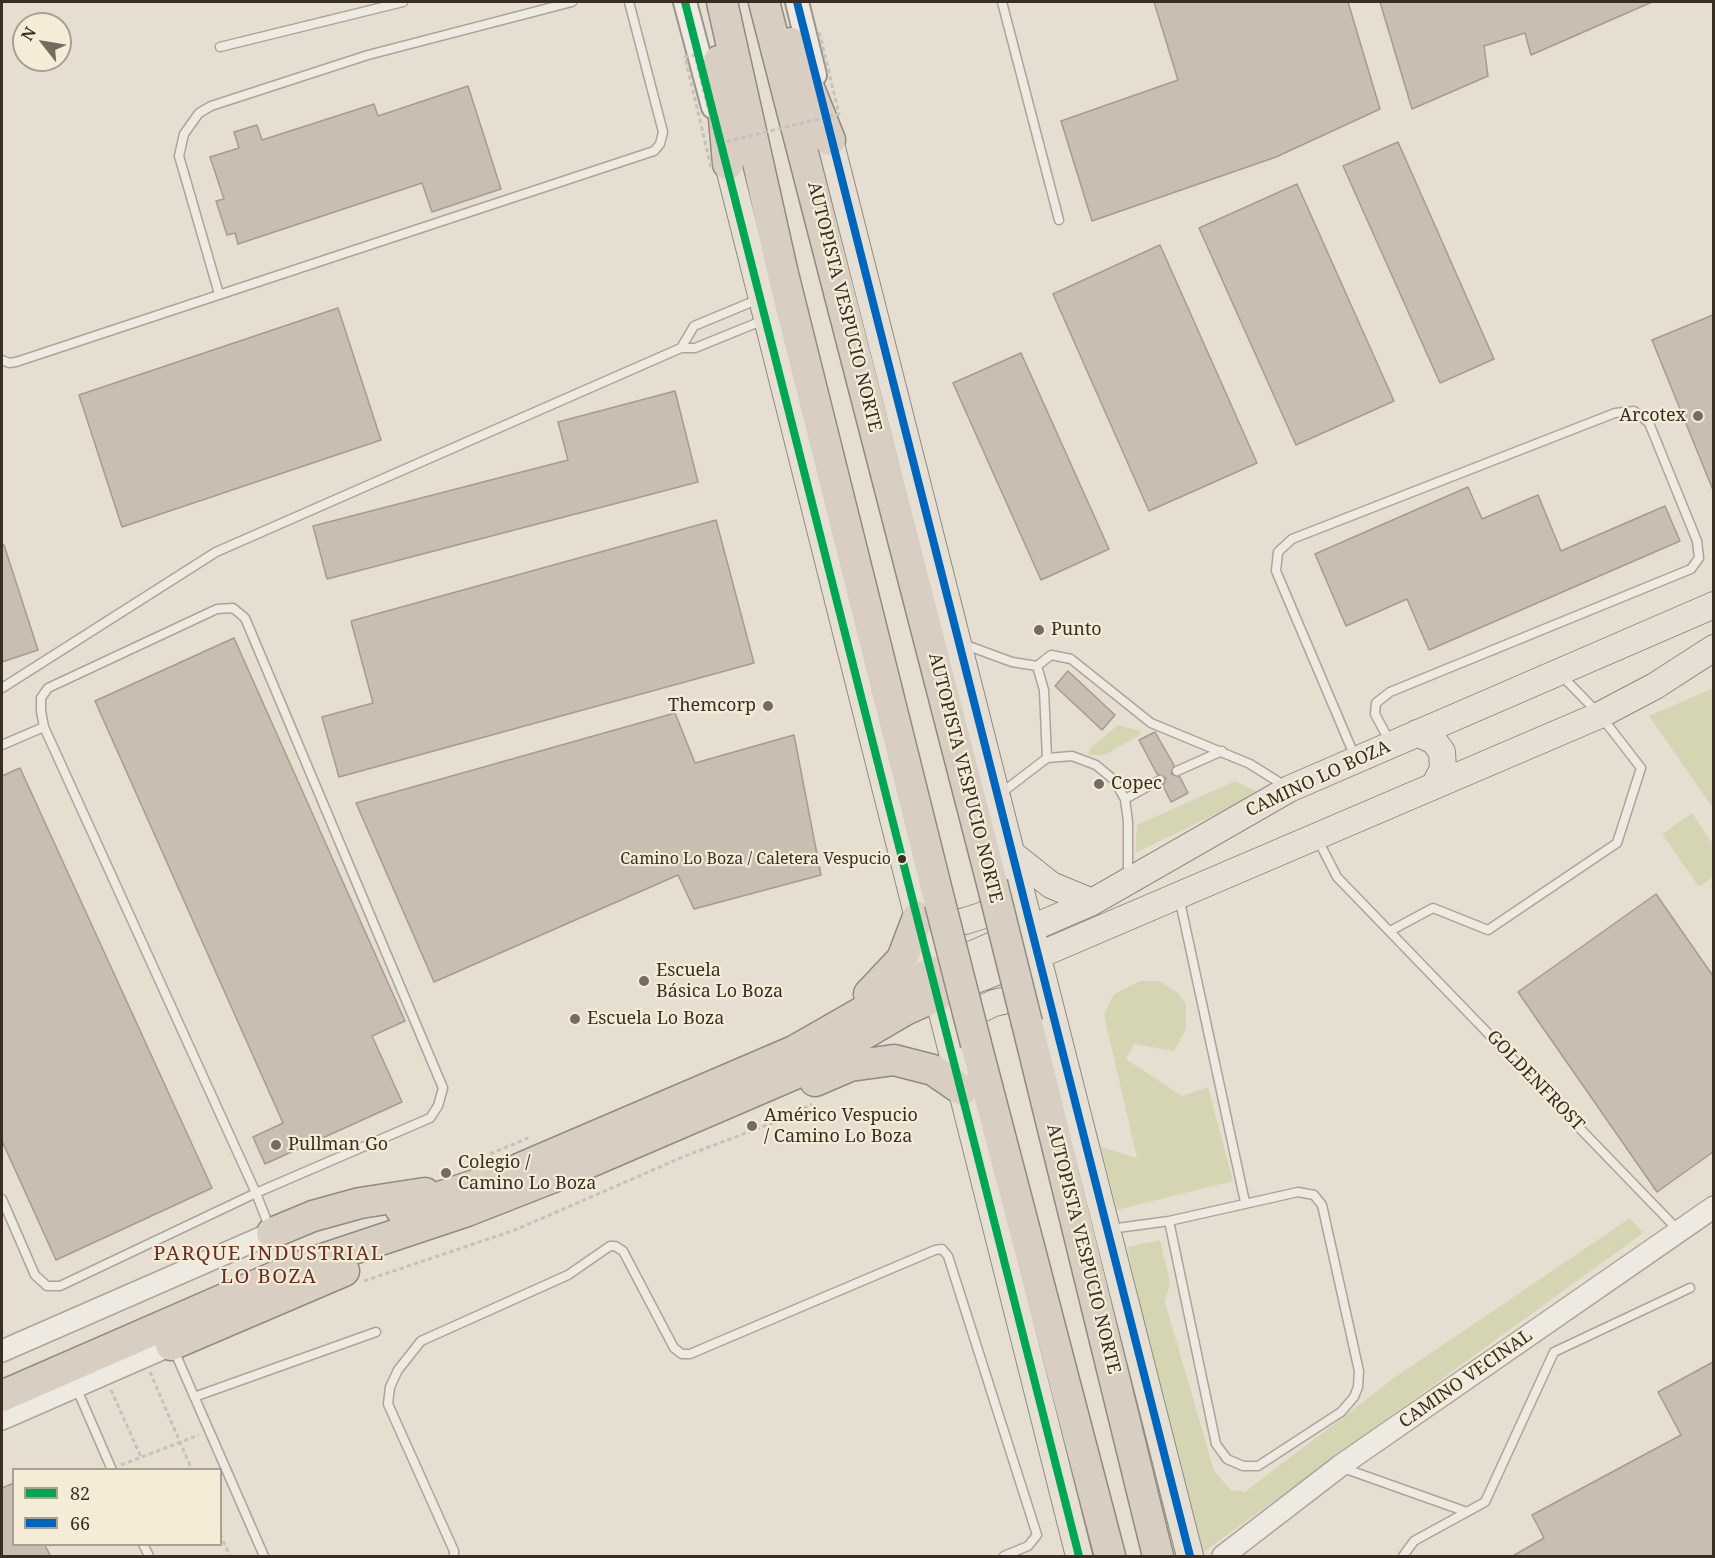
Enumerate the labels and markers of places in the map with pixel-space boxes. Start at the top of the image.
place label: Arcotex [1619,405,1686,427]
marker: Arcotex [1691,409,1705,423]
place label: Punto [1051,619,1102,641]
marker: Punto [1032,623,1046,637]
place label: Themcorp [668,695,756,717]
marker: Themcorp [761,699,775,713]
place label: Copec [1111,773,1162,795]
marker: Copec [1092,777,1106,791]
place label: Camino Lo Boza / Caletera Vespucio [620,849,891,869]
marker: Camino Lo Boza / Caletera Vespucio [896,853,908,865]
place label: Escuela Básica Lo Boza [656,960,783,1002]
marker: Escuela Básica Lo Boza [637,974,651,988]
place label: Escuela Lo Boza [587,1008,724,1030]
marker: Escuela Lo Boza [568,1012,582,1026]
place label: Américo Vespucio / Camino Lo Boza [764,1105,918,1148]
marker: Américo Vespucio / Camino Lo Boza [745,1119,759,1133]
place label: Pullman Go [288,1134,388,1156]
marker: Pullman Go [269,1138,283,1152]
place label: Colegio / Camino Lo Boza [458,1152,596,1194]
marker: Colegio / Camino Lo Boza [439,1166,453,1180]

